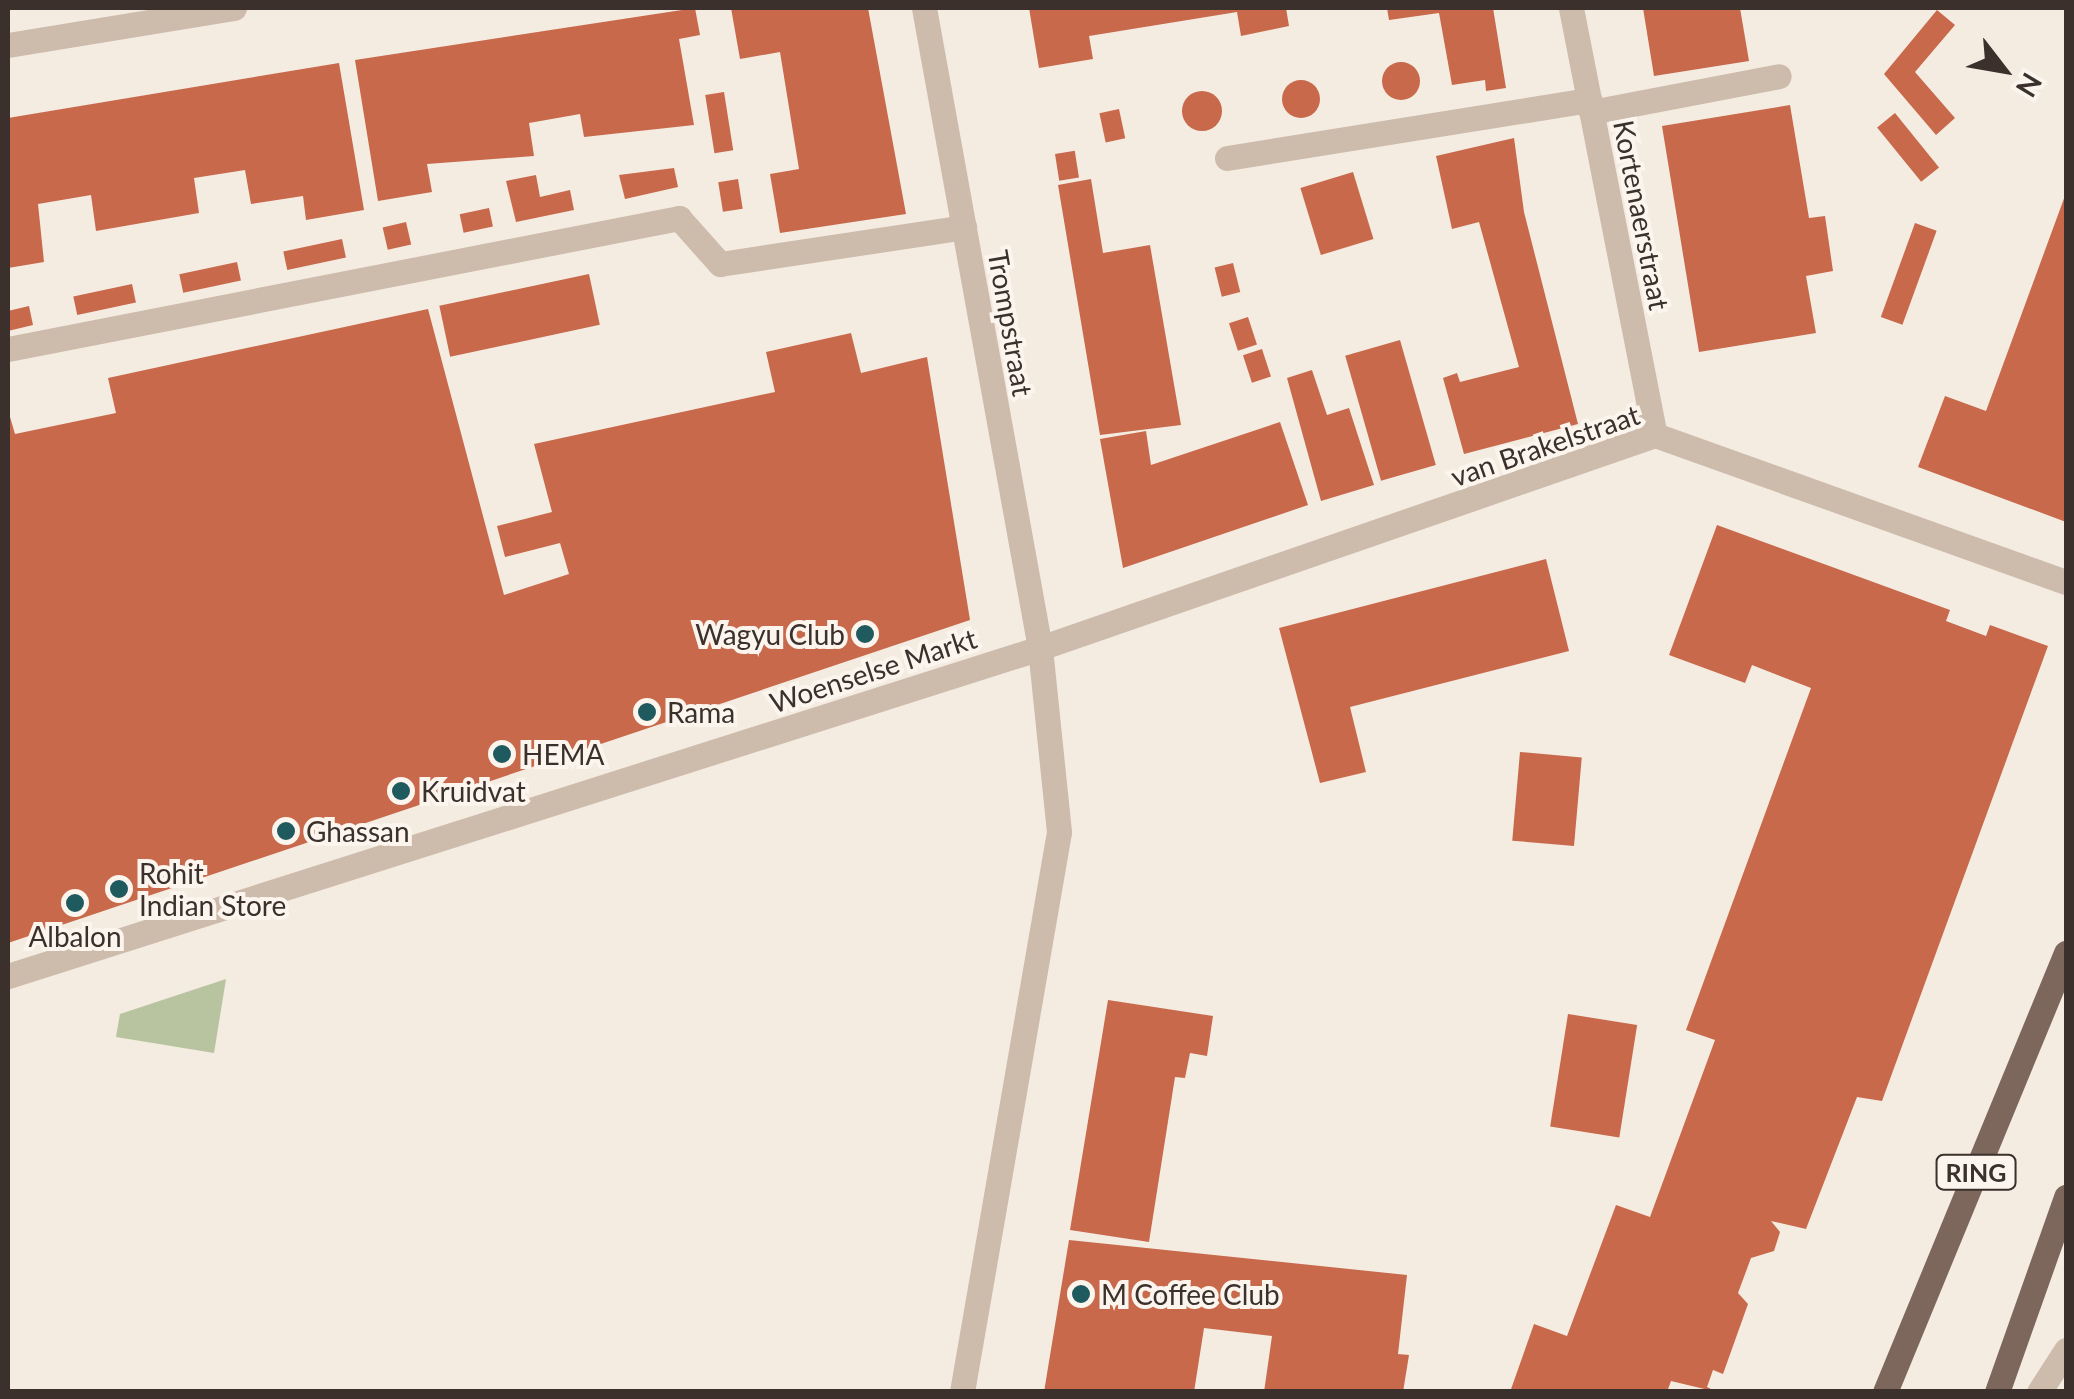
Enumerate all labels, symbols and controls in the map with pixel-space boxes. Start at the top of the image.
north arrow [1954,20,2054,120]
text: N [2010,67,2050,103]
street label: Kortenaerstraat [1607,117,1677,313]
street label: Trompstraat [982,247,1040,399]
street label: van Brakelstraat [1446,397,1644,493]
place label: Wagyu Club [695,617,845,651]
street label: Woenselse Markt [765,621,981,719]
marker: Wagyu Club [854,623,876,645]
place label: Rama [667,695,735,729]
marker: Rama [636,701,658,723]
place label: HEMA [522,737,605,771]
marker: HEMA [491,743,513,765]
place label: Kruidvat [421,774,526,808]
marker: Kruidvat [390,780,412,802]
place label: Ghassan [306,814,410,848]
marker: Ghassan [275,820,297,842]
place label: Rohit Indian Store [139,856,286,922]
marker: Rohit Indian Store [108,878,130,900]
marker: Albalon [64,892,86,914]
place label: Albalon [28,919,122,953]
road number: RING [1934,1152,2018,1192]
place label: M Coffee Club [1101,1277,1280,1311]
marker: M Coffee Club [1070,1283,1092,1305]

